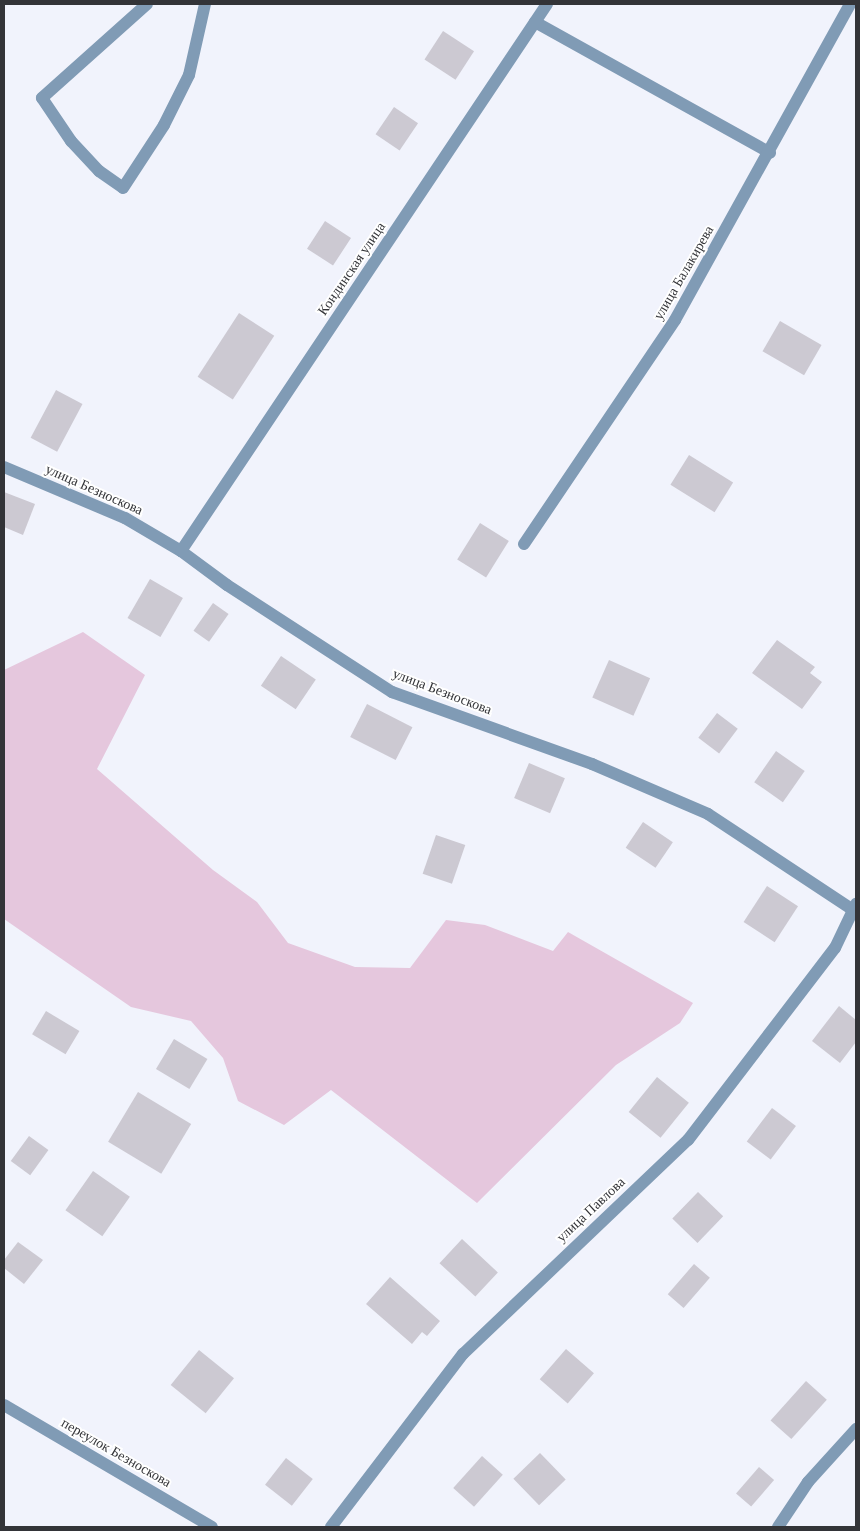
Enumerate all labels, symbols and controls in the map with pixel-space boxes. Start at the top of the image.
street label: Кондинская улица [315,219,389,319]
street label: улица Балакирева [650,223,718,323]
street label: улица Безноскова [43,461,145,519]
street label: улица Безноскова [390,665,494,719]
street label: улица Павлова [553,1174,629,1246]
street label: переулок Безноскова [58,1415,174,1491]

